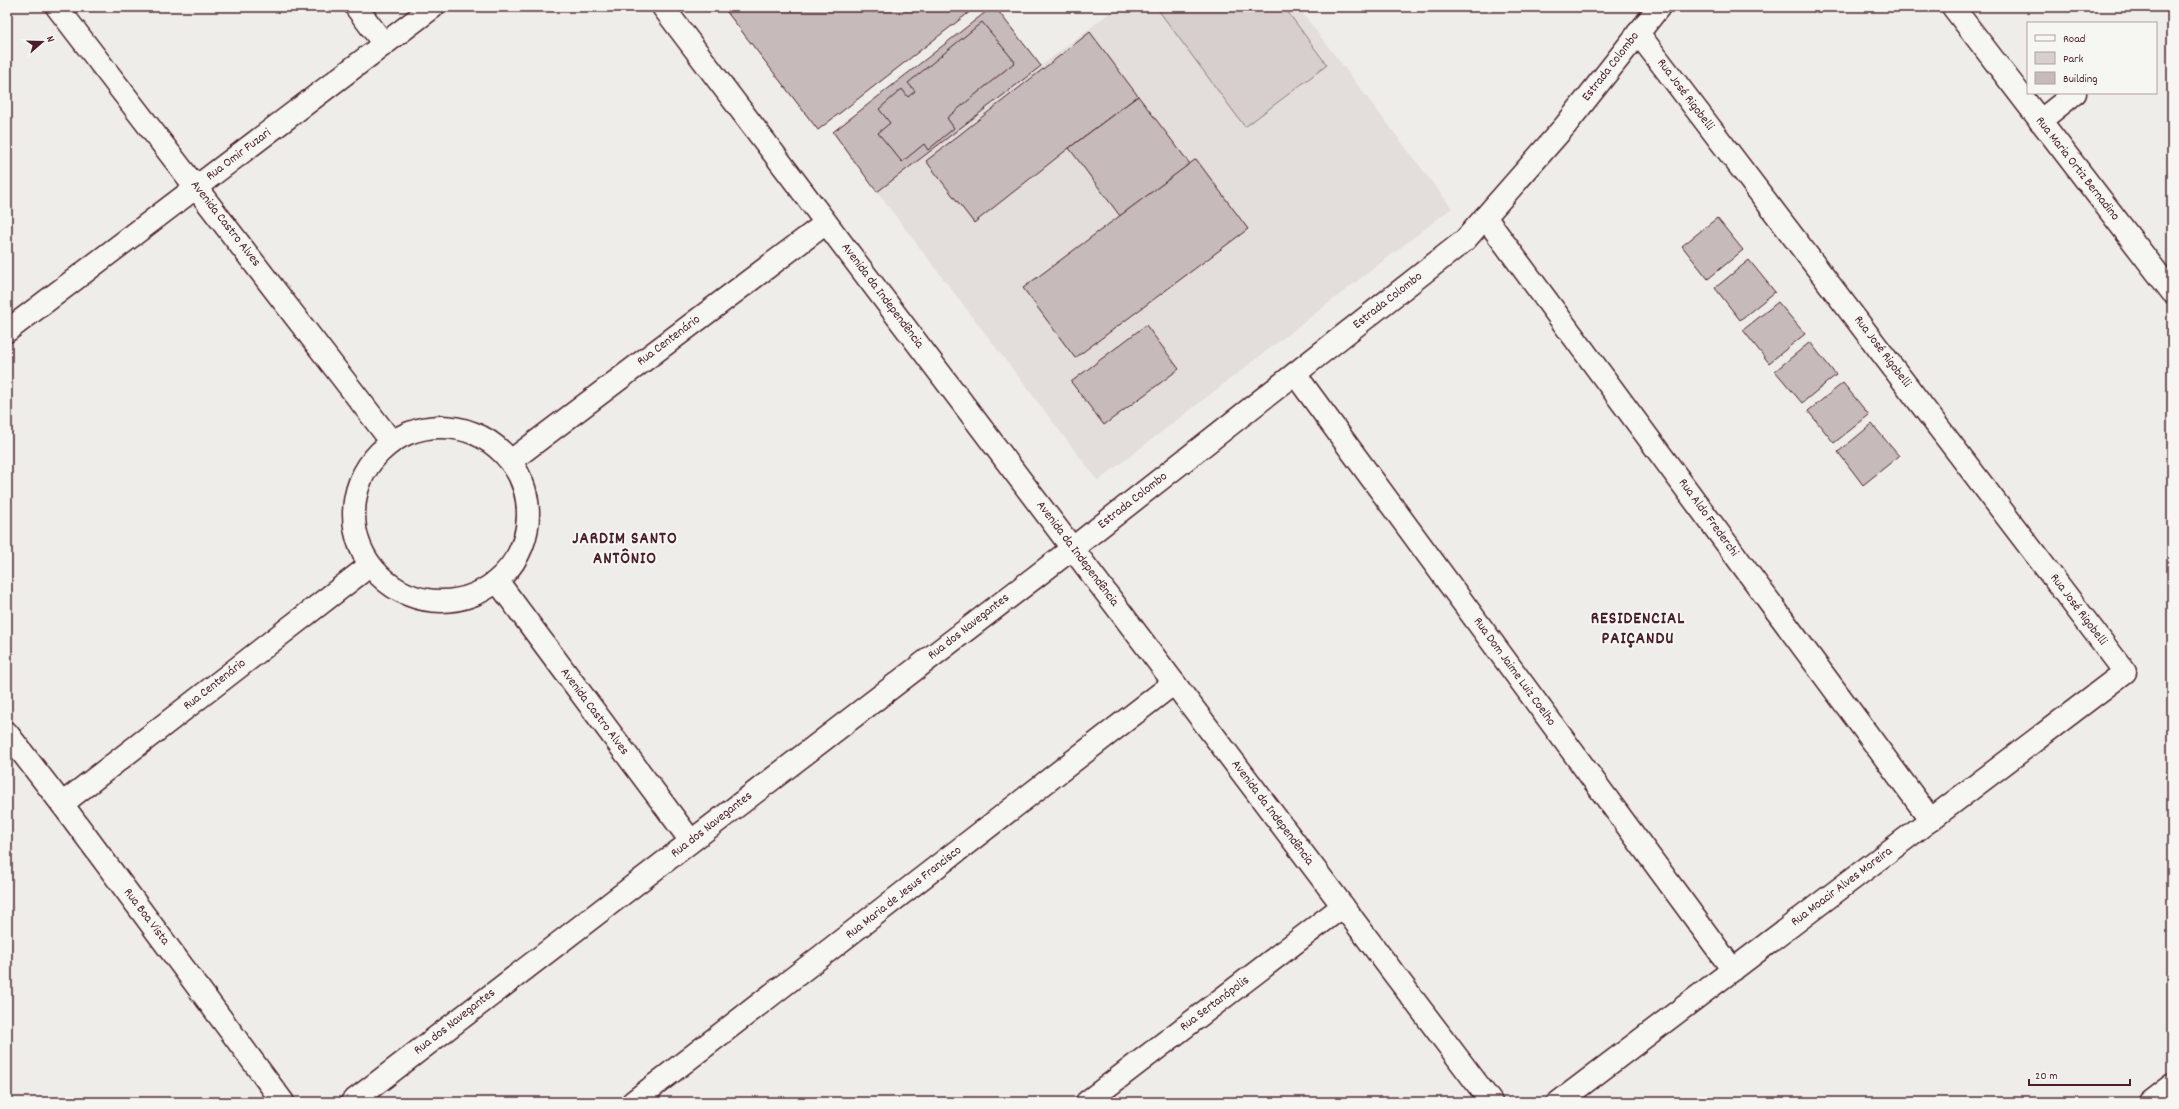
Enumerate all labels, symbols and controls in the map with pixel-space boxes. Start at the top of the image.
north arrow [22,22,62,62]
legend [2027,22,2157,94]
street label: Estrada Colombo [1578,28,1644,106]
text: Road [2063,31,2085,48]
text: N [41,34,58,45]
text: Park [2063,51,2084,68]
street label: Rua José Rigobelli [1652,55,1719,135]
text: Building [2063,71,2098,88]
street label: Rua Maria Ortiz Bernadino [2030,113,2124,225]
street label: Rua Omir Fuzari [202,124,276,186]
street label: Avenida Castro Alves [185,177,265,271]
street label: Avenida da Independência [836,239,929,354]
street label: Estrada Colombo [1349,268,1427,334]
street label: Rua Centenário [633,311,705,371]
street label: Rua José Rigobelli [1849,312,1916,392]
street label: Estrada Colombo [1094,468,1172,534]
street label: Rua Aldo Frederchi [1673,475,1743,562]
street label: Avenida da Independência [1031,497,1124,612]
district label: JARDIM SANTO ANTÔNIO [572,528,678,572]
street label: Rua José Rigobelli [2045,570,2112,650]
street label: Rua dos Navegantes [924,589,1014,665]
district label: RESIDENCIAL PAIÇANDU [1591,608,1685,652]
street label: Rua Dom Jaime Luiz Coelho [1468,614,1560,730]
street label: Rua Centenário [180,654,251,716]
street label: Avenida Castro Alves [555,664,633,760]
street label: Avenida da Independência [1226,756,1319,871]
street label: Rua dos Navegantes [667,787,757,863]
street label: Rua Maria de Jesus Francisco [842,841,966,944]
street label: Rua Moacir Alves Moreira [1787,842,1898,932]
street label: Rua Boa Vista [118,885,174,950]
street label: Rua Sertanópolis [1176,972,1254,1036]
street label: Rua dos Navegantes [410,984,500,1060]
scale bar [2029,1061,2130,1087]
text: 20 m [2035,1068,2058,1085]

